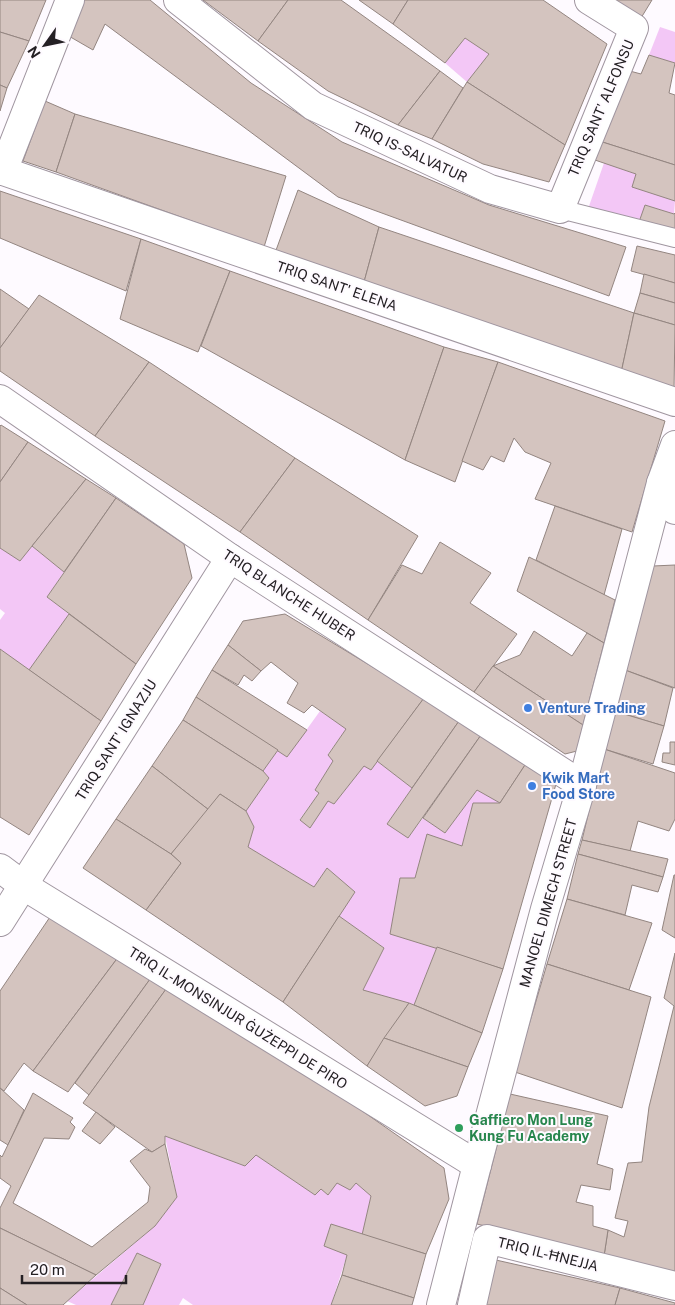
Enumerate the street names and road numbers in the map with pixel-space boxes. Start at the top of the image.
street label: TRIQ SANT' ALFONSU [565,37,637,179]
street label: TRIQ IS-SALVATUR [350,118,470,186]
street label: TRIQ SANT' ELENA [275,258,399,314]
street label: TRIQ BLANCHE HUBER [220,546,358,644]
street label: TRIQ SANT' IGNAZJU [72,677,160,803]
street label: MANOEL DIMECH STREET [516,817,580,989]
street label: TRIQ IL-MONSINJUR ĠUŻEPPI DE PIRO [126,942,351,1092]
street label: TRIQ IL-ĦNEJJA [496,1234,600,1274]

